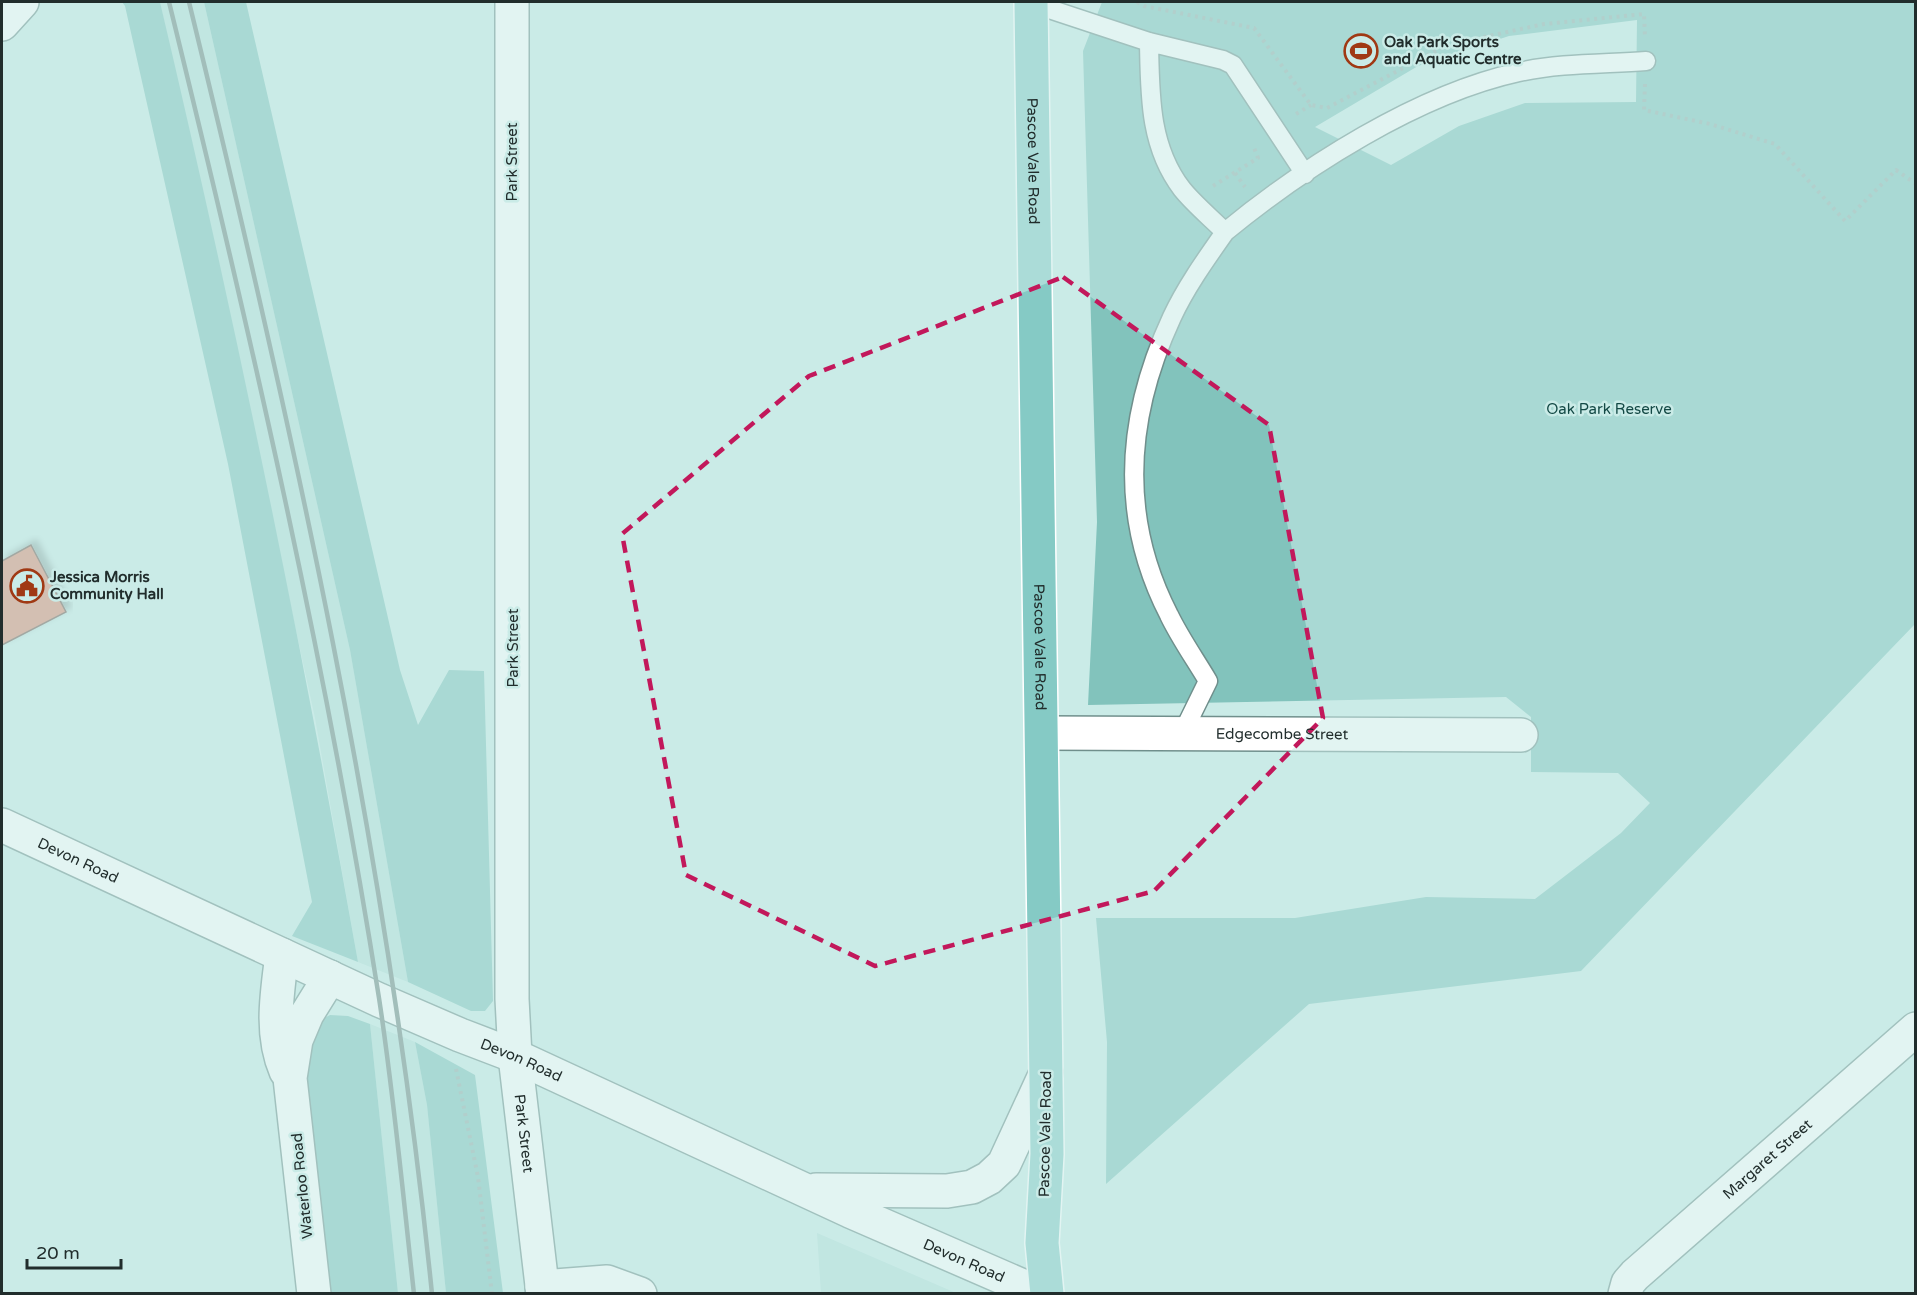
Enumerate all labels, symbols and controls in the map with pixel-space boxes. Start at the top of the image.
sports icon: Oak Park Sports and Aquatic Centre [1343,33,1379,69]
place label: Oak Park Sports and Aquatic Centre [1384,33,1522,69]
street label: Pascoe Vale Road [1023,98,1043,224]
street label: Park Street [503,122,521,201]
park label: Oak Park Reserve [1546,400,1672,418]
public building icon: Jessica Morris Community Hall [9,568,45,604]
place label: Jessica Morris Community Hall [49,568,164,604]
street label: Pascoe Vale Road [1030,583,1050,710]
street label: Park Street [504,608,522,687]
street label: Edgecombe Street [1216,725,1349,743]
street label: Devon Road [35,834,122,887]
street label: Devon Road [478,1035,565,1086]
street label: Pascoe Vale Road [1035,1071,1055,1197]
street label: Park Street [511,1093,538,1174]
street label: Margaret Street [1719,1115,1816,1203]
street label: Waterloo Road [287,1132,317,1240]
scale bar [27,1232,122,1270]
street label: Devon Road [920,1235,1007,1286]
text: 20 m [36,1242,80,1264]

